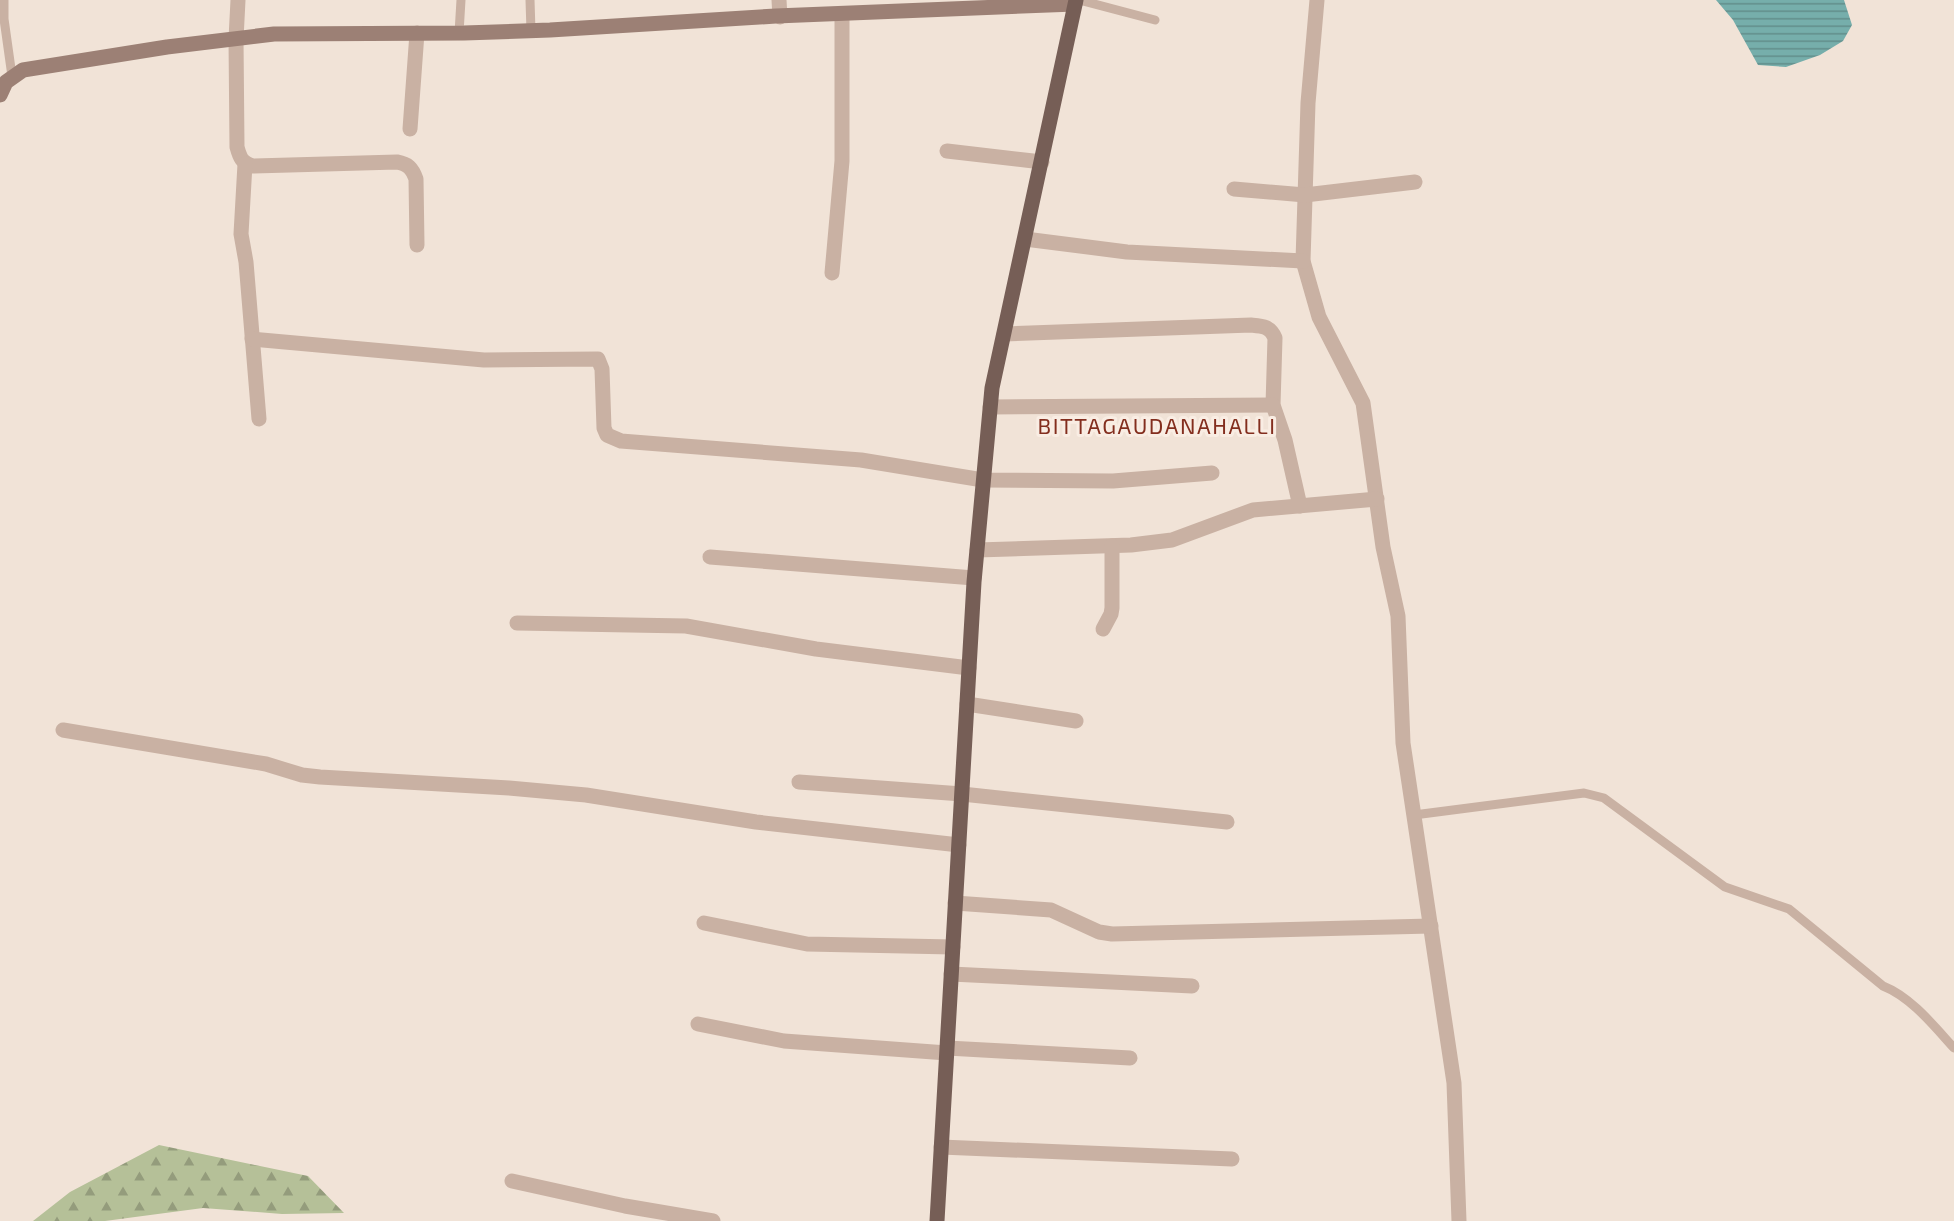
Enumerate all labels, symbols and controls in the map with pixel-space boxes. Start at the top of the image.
district label: BITTAGAUDANAHALLI [1038,412,1277,438]

